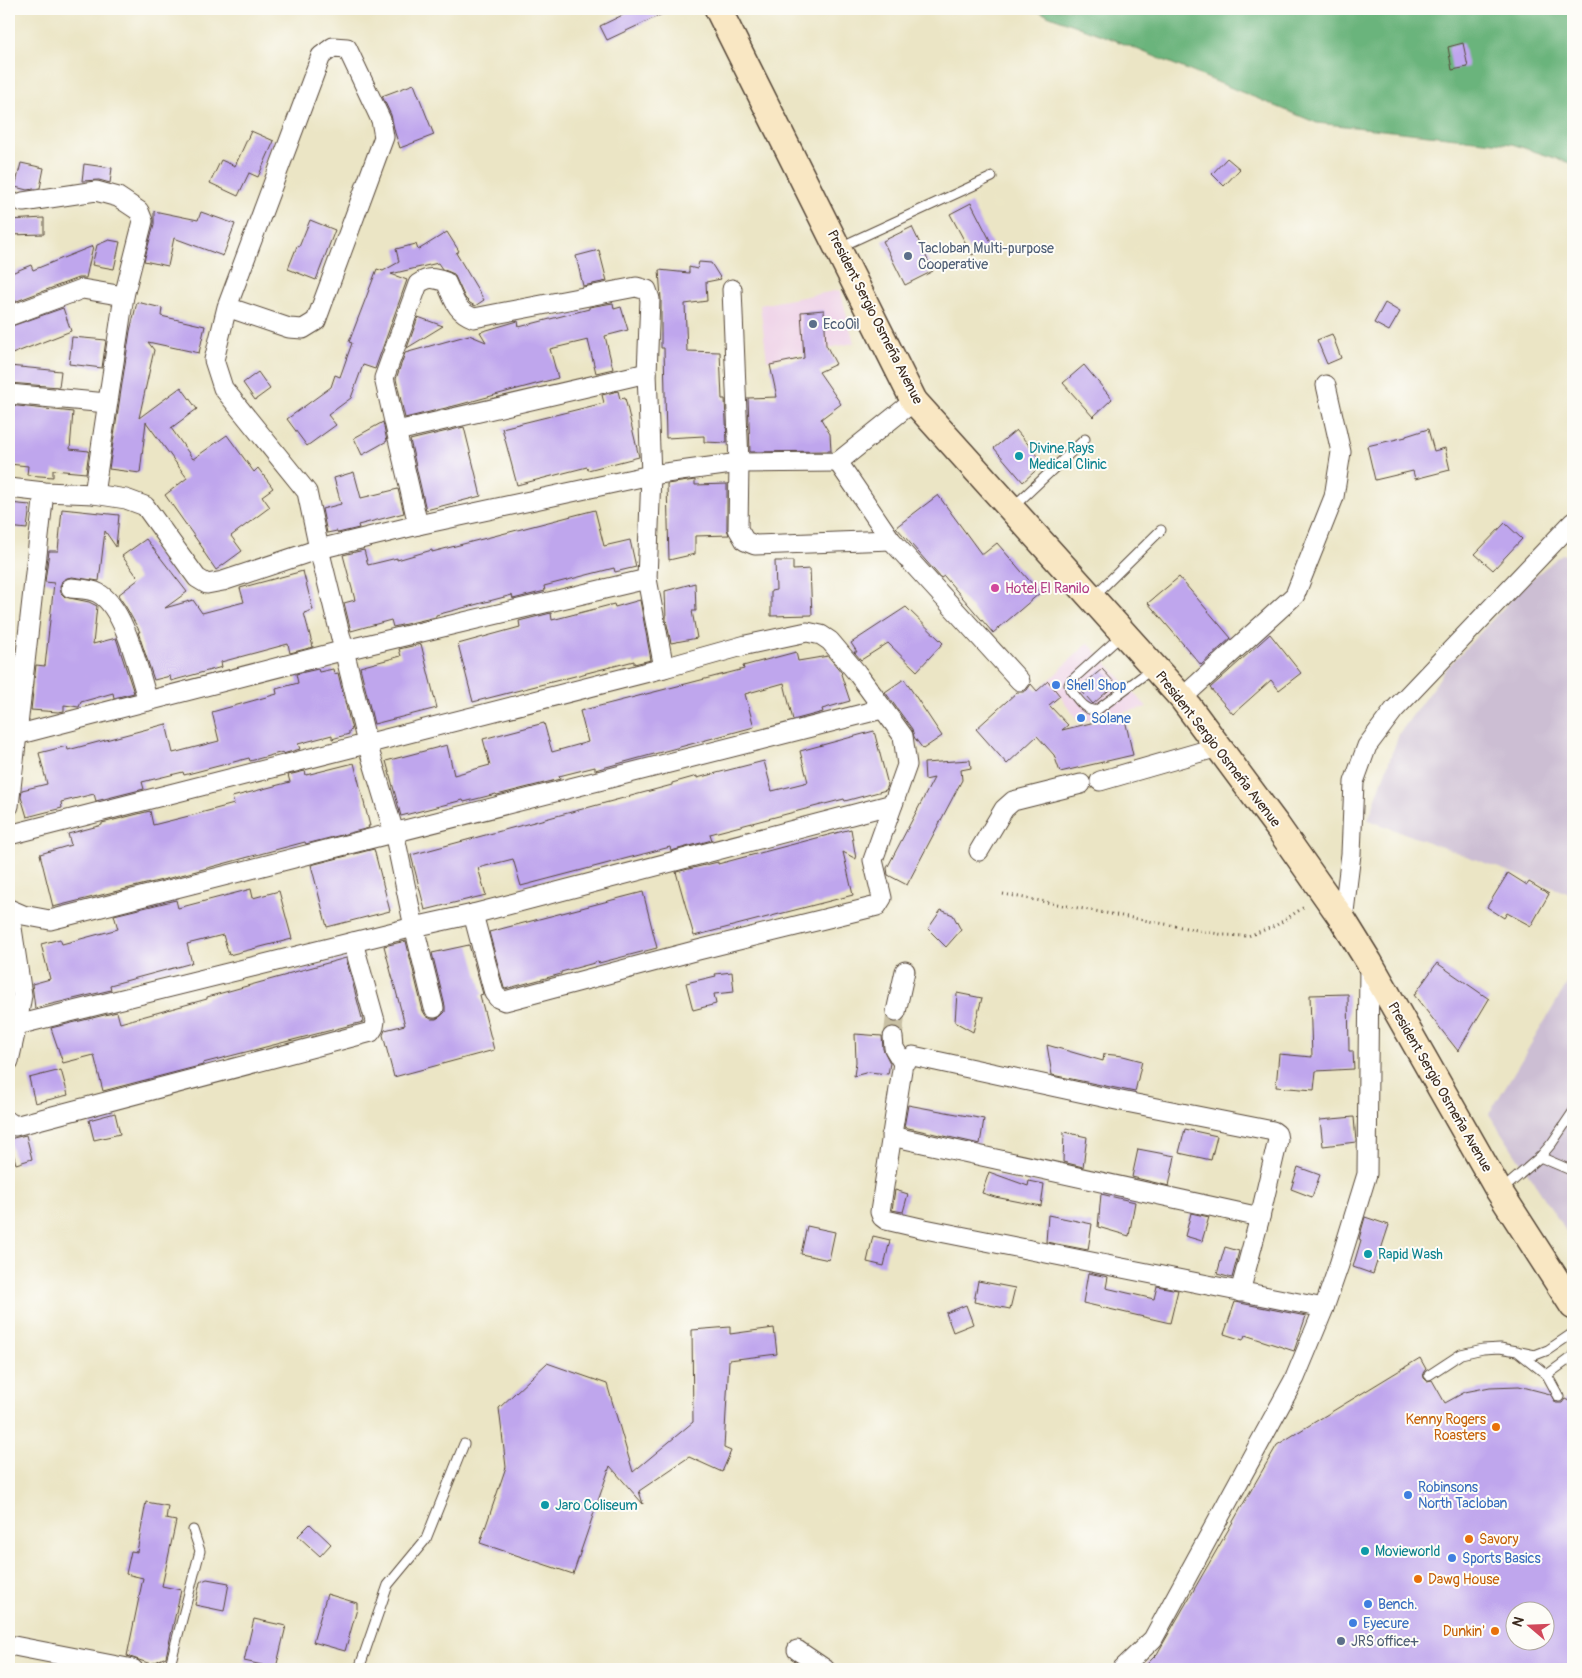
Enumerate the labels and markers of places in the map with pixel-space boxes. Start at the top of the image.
place label: Tacloban Multi-purpose Cooperative [918,240,1054,273]
marker: Tacloban Multi-purpose Cooperative [902,250,914,262]
place label: EcoOil [823,316,860,333]
marker: EcoOil [807,318,819,330]
place label: Divine Rays Medical Clinic [1029,440,1107,473]
marker: Divine Rays Medical Clinic [1013,450,1025,462]
place label: Hotel El Ranilo [1005,580,1090,597]
marker: Hotel El Ranilo [989,582,1001,594]
place label: Shell Shop [1066,677,1127,694]
marker: Shell Shop [1050,679,1062,691]
place label: Solane [1091,710,1131,727]
marker: Solane [1075,712,1087,724]
place label: Rapid Wash [1378,1246,1443,1263]
marker: Rapid Wash [1362,1248,1374,1260]
place label: Kenny Rogers Roasters [1406,1411,1487,1444]
marker: Kenny Rogers Roasters [1490,1421,1502,1433]
place label: Robinsons North Tacloban [1418,1479,1508,1512]
marker: Robinsons North Tacloban [1402,1489,1414,1501]
place label: Jaro Coliseum [555,1497,638,1514]
marker: Jaro Coliseum [539,1499,551,1511]
place label: Savory [1479,1531,1518,1548]
marker: Savory [1463,1533,1475,1545]
place label: Movieworld [1375,1543,1441,1560]
marker: Movieworld [1359,1545,1371,1557]
place label: Sports Basics [1462,1550,1542,1567]
marker: Sports Basics [1446,1552,1458,1564]
place label: Dawg House [1428,1571,1499,1588]
marker: Dawg House [1412,1573,1424,1585]
place label: Bench. [1378,1596,1417,1613]
marker: Bench. [1362,1598,1374,1610]
place label: Eyecure [1363,1615,1409,1632]
marker: Eyecure [1347,1617,1359,1629]
place label: Dunkin' [1443,1623,1485,1640]
marker: Dunkin' [1489,1625,1501,1637]
place label: JRS office+ [1351,1633,1419,1650]
marker: JRS office+ [1335,1635,1347,1647]

